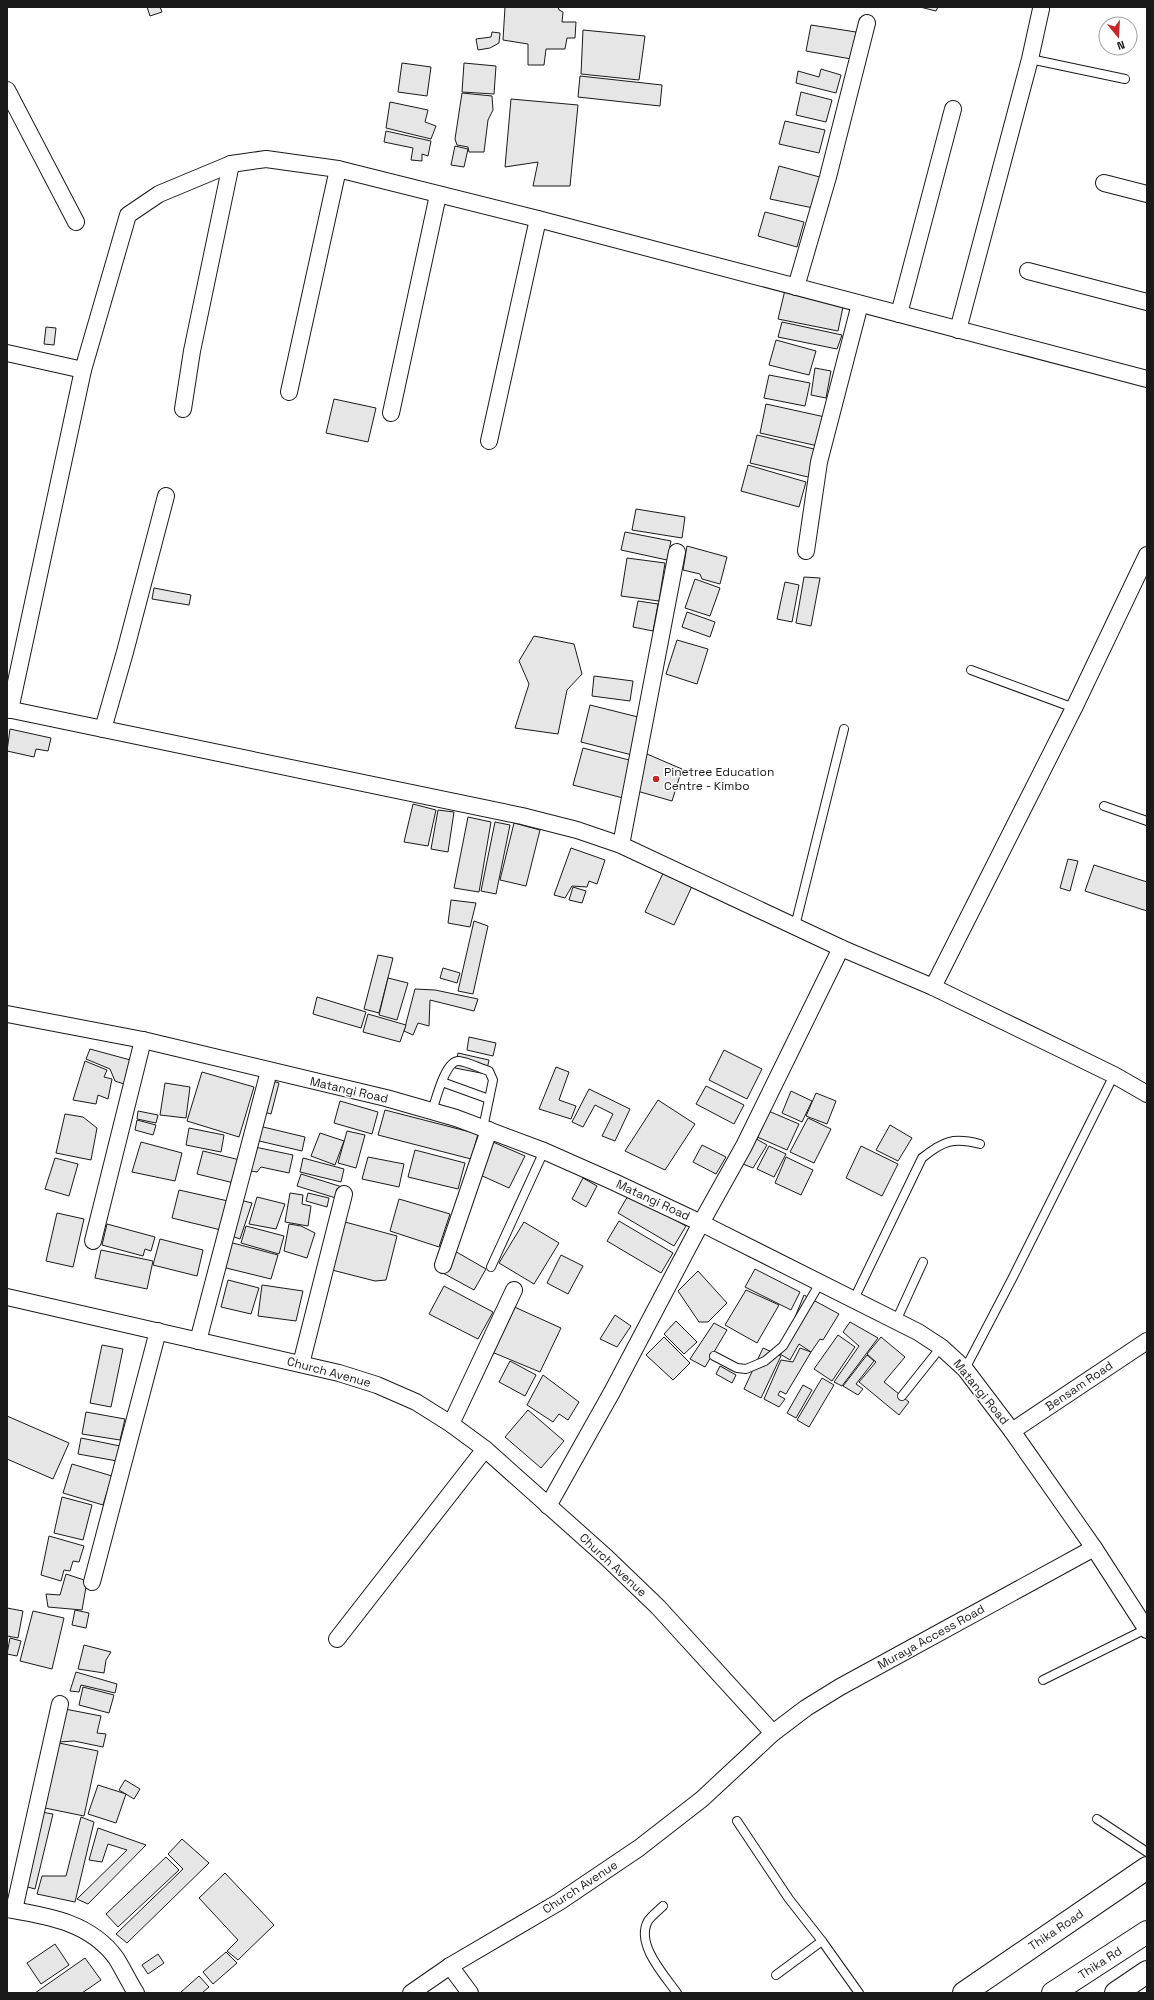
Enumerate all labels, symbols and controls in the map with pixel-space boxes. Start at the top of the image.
north arrow [1098,16,1138,56]
text: N [1115,38,1127,53]
place label: Pinetree Education Centre - Kimbo [664,764,774,794]
marker: Pinetree Education Centre - Kimbo [651,774,661,784]
street label: Matangi Road [308,1073,390,1107]
street label: Matangi Road [613,1176,693,1224]
street label: Church Avenue [285,1353,373,1391]
street label: Matangi Road [950,1356,1012,1428]
street label: Bensam Road [1042,1357,1116,1415]
street label: Church Avenue [576,1530,650,1600]
street label: Muraya Access Road [875,1601,987,1673]
street label: Church Avenue [539,1857,621,1917]
street label: Thika Road [1025,1906,1087,1954]
street label: Thika Rd [1075,1943,1125,1983]

